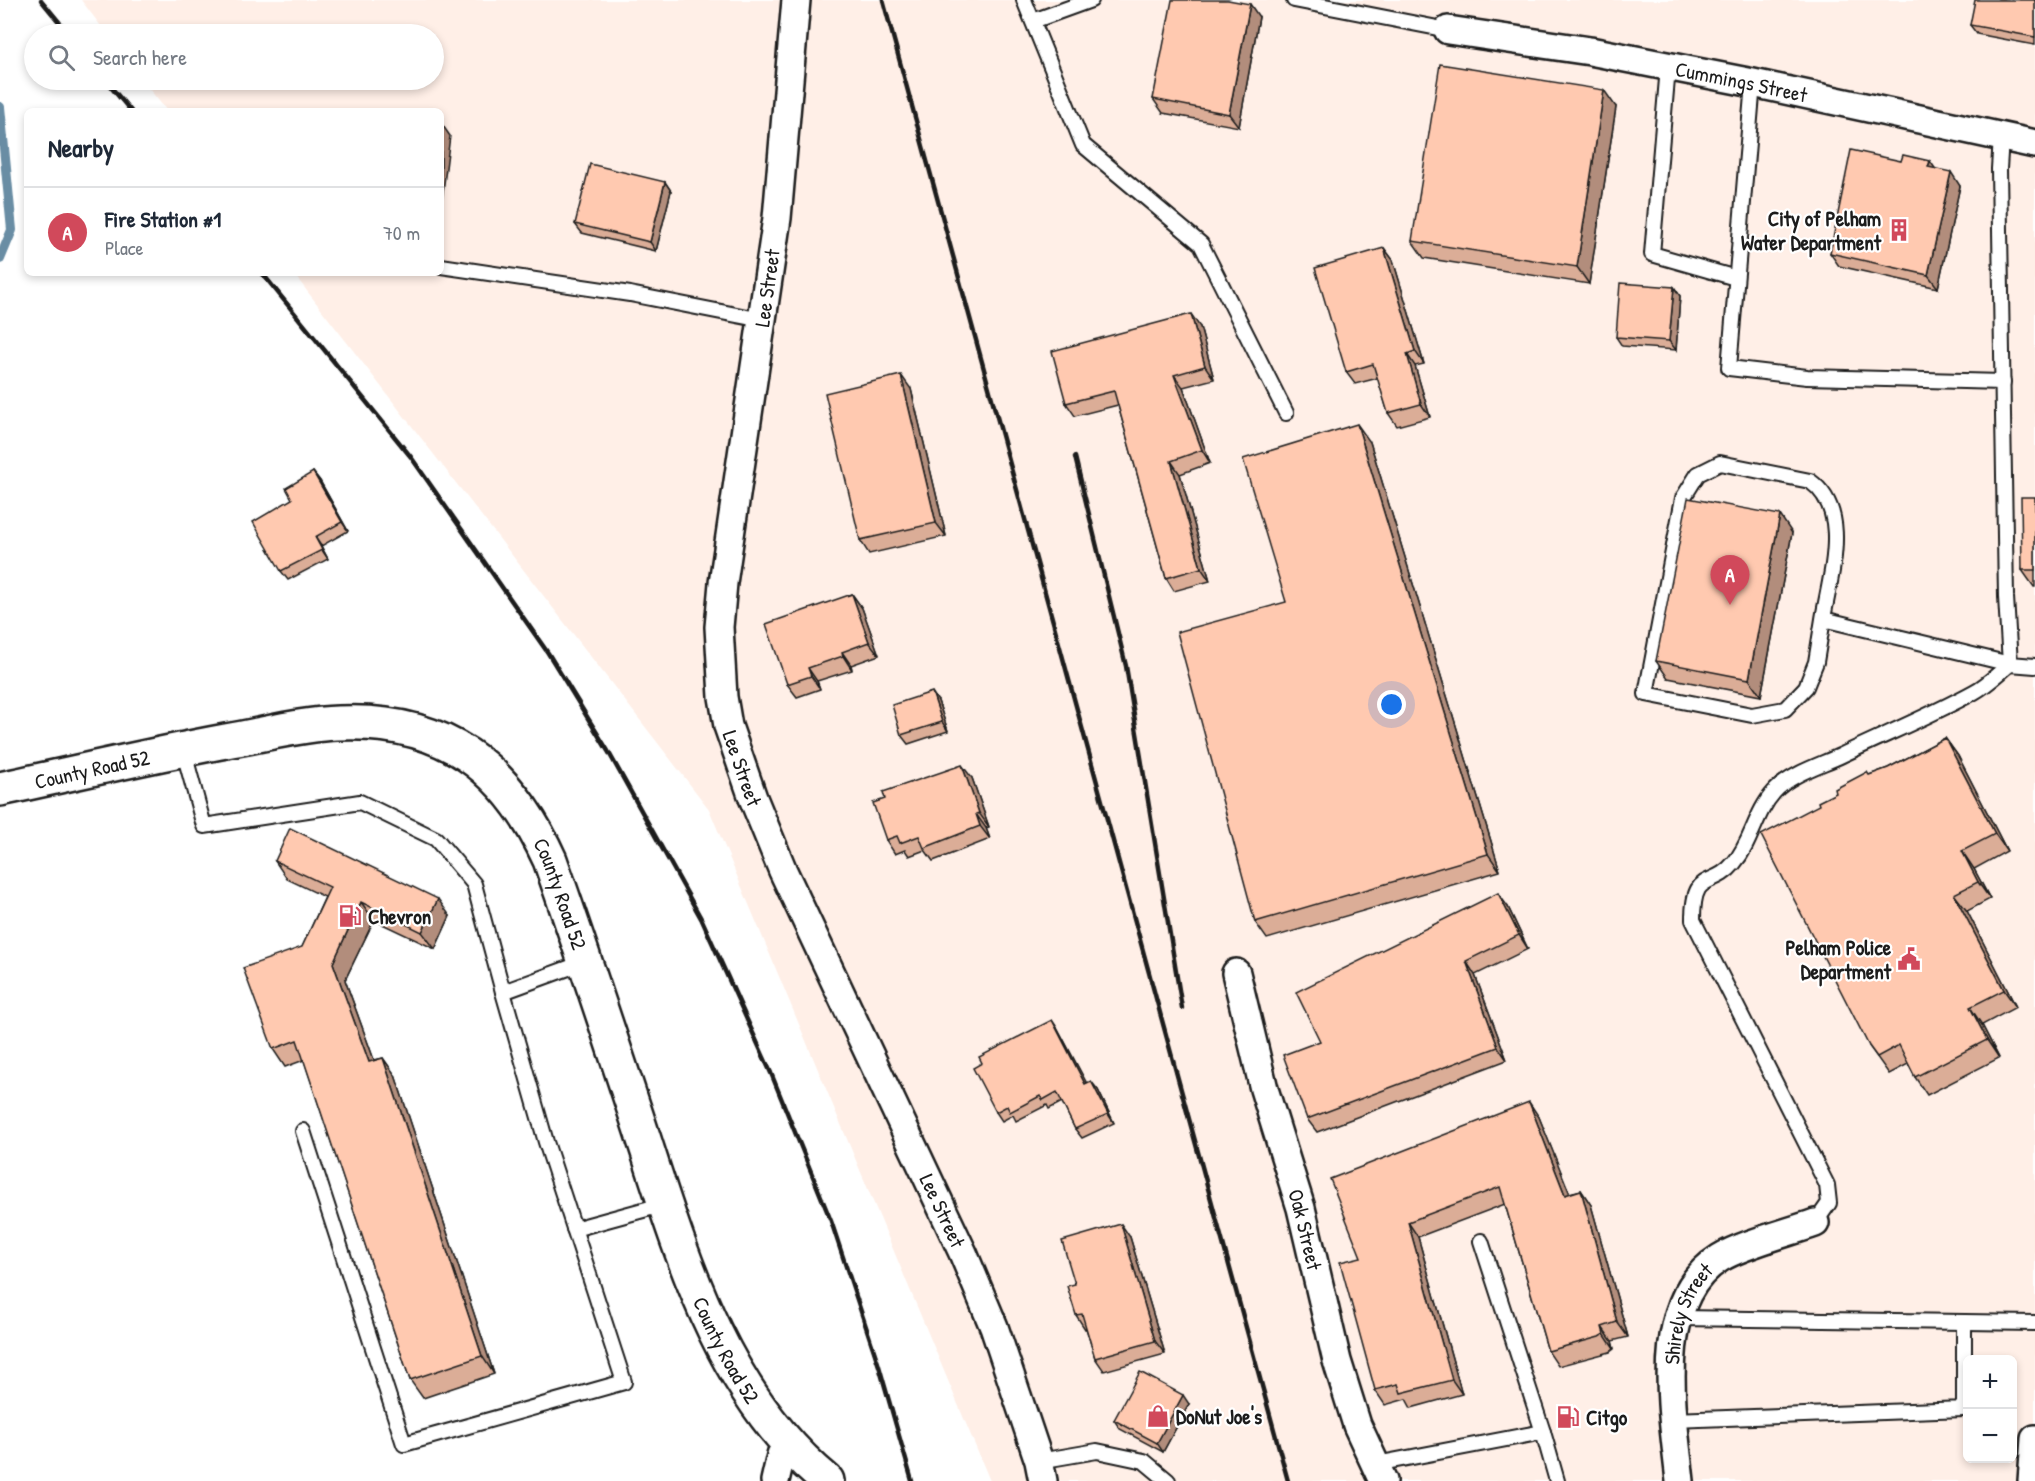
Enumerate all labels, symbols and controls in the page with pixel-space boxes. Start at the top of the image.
search box [24,24,444,90]
icon: search [45,41,78,74]
text: Search here [93,42,187,72]
street label: Cummings Street [1673,54,1811,109]
text: Nearby [48,130,114,165]
text: Fire Station #1 [105,204,221,234]
place label: City of Pelham Water Department [1741,204,1882,258]
building icon: City of Pelham Water Department [1886,217,1912,243]
text: A [63,219,72,246]
text: 70 m [383,219,420,246]
text: Place [105,234,144,261]
street label: Lee Street [747,246,787,329]
pin: A [1710,556,1750,605]
your location [1377,690,1406,719]
street label: Lee Street [716,726,770,811]
street label: County Road 52 [32,742,152,796]
street label: County Road 52 [527,833,594,953]
place label: Chevron [368,902,431,931]
fuel station icon: Chevron [337,903,363,929]
place label: Pelham Police Department [1785,933,1892,987]
public building icon: Pelham Police Department [1896,946,1922,972]
street label: Lee Street [913,1169,973,1253]
street label: Oak Street [1281,1185,1330,1274]
street label: Shirely Street [1657,1255,1719,1365]
street label: County Road 52 [686,1292,767,1409]
map controls [1963,1355,2017,1463]
button: + [1963,1355,2017,1409]
place label: DoNut Joe's [1176,1402,1262,1431]
shop icon: DoNut Joe's [1145,1403,1171,1429]
place label: Citgo [1586,1403,1628,1433]
fuel station icon: Citgo [1555,1404,1581,1430]
button: − [1963,1409,2017,1463]

